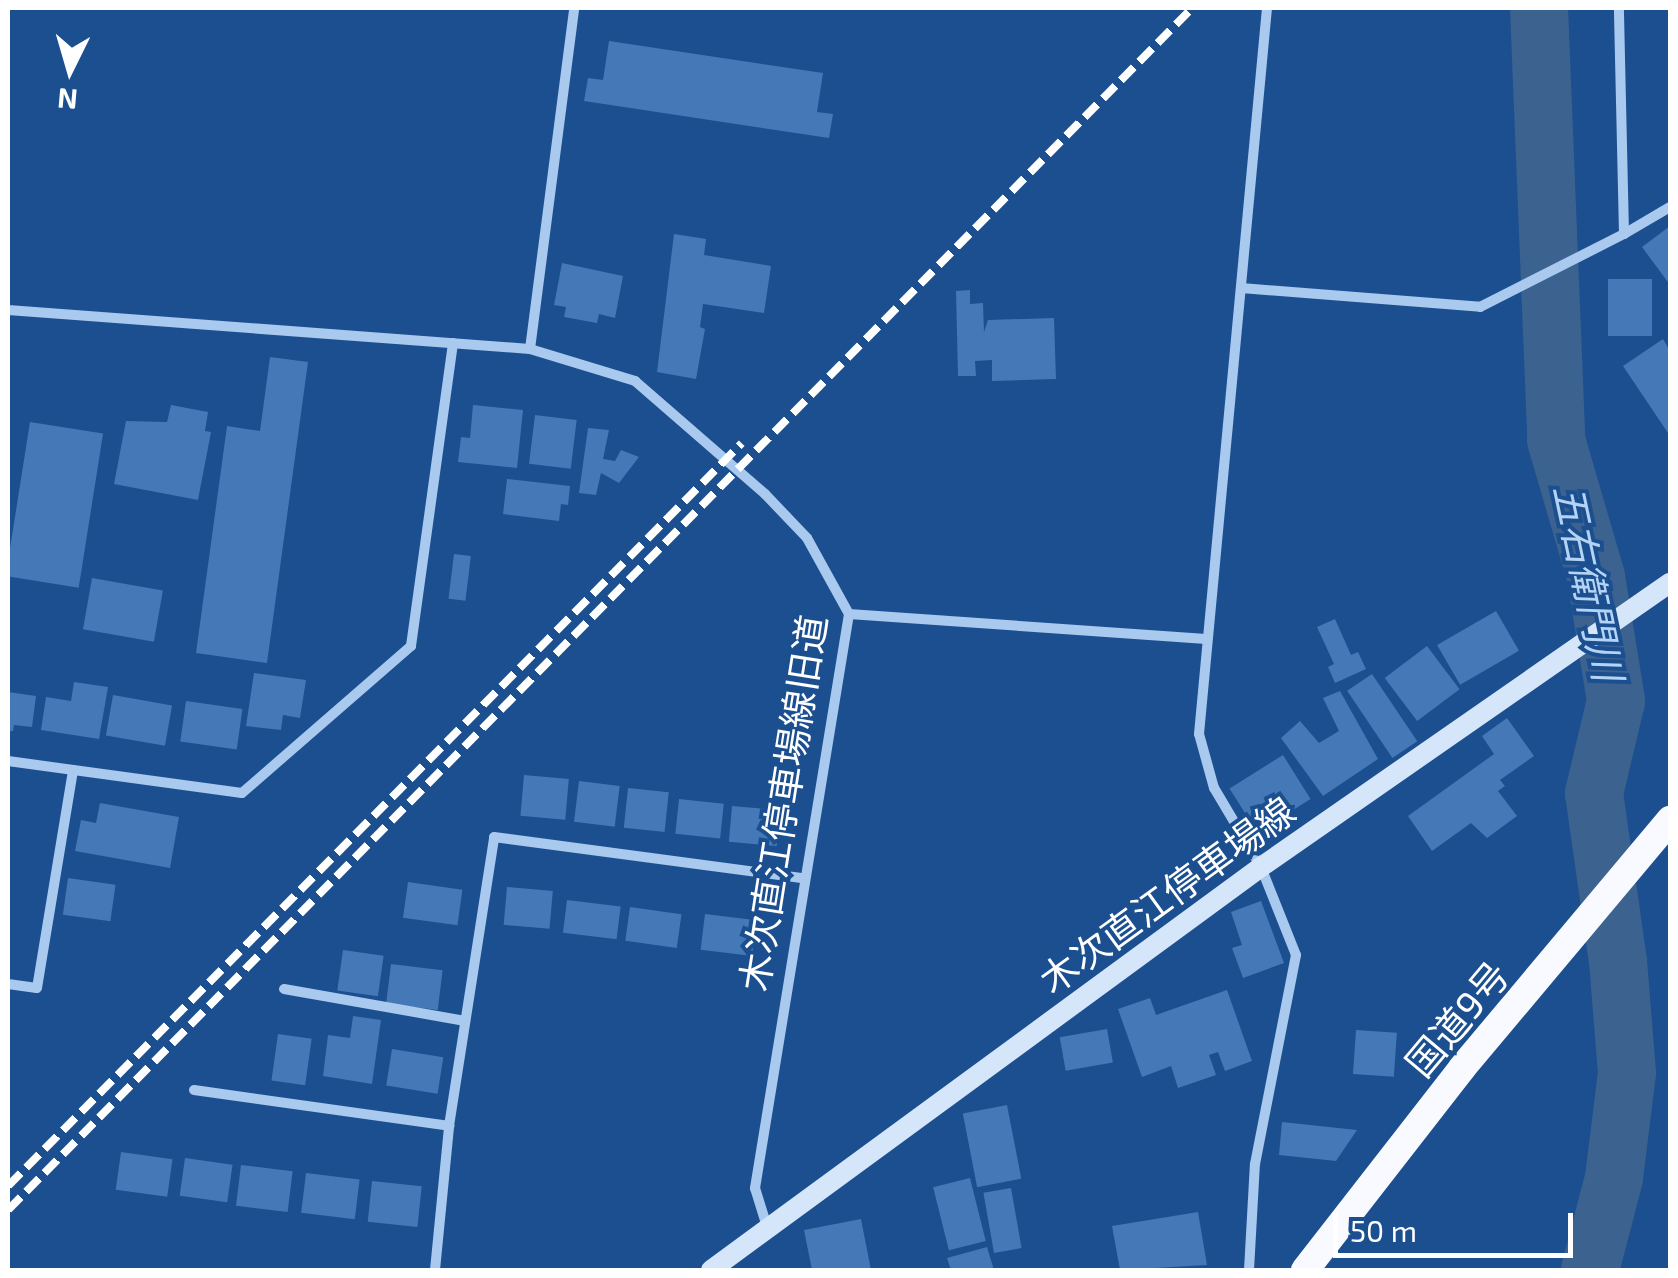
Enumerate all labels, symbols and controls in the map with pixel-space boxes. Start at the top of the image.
north arrow [20,20,120,120]
text: N [56,82,79,118]
water label: 五右衛門川 [1546,479,1634,685]
street label: 木次直江停車場線旧道 [731,612,835,994]
street label: 木次直江停車場線 [1031,787,1303,1003]
street label: 国道9号 [1396,952,1518,1086]
scale bar [1338,1193,1578,1255]
text: 50 m [1350,1212,1417,1248]

